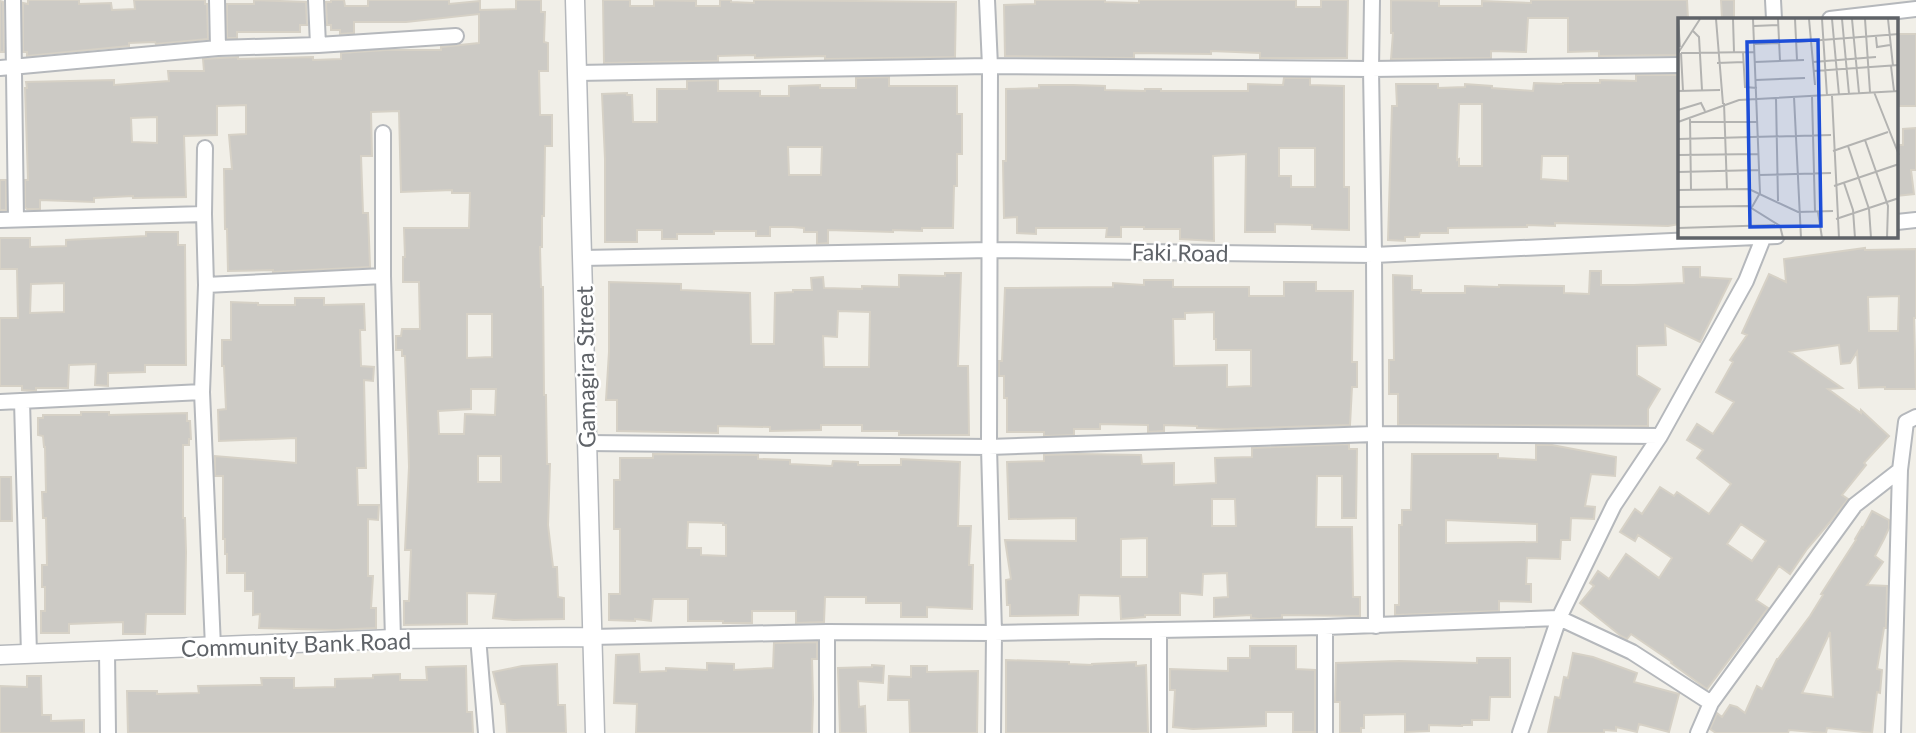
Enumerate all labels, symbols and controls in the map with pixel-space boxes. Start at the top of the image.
inset map [1678,18,1898,238]
street label: Faki Road [1131,237,1229,267]
street label: Gamagira Street [570,285,600,448]
street label: Community Bank Road [181,626,411,662]

